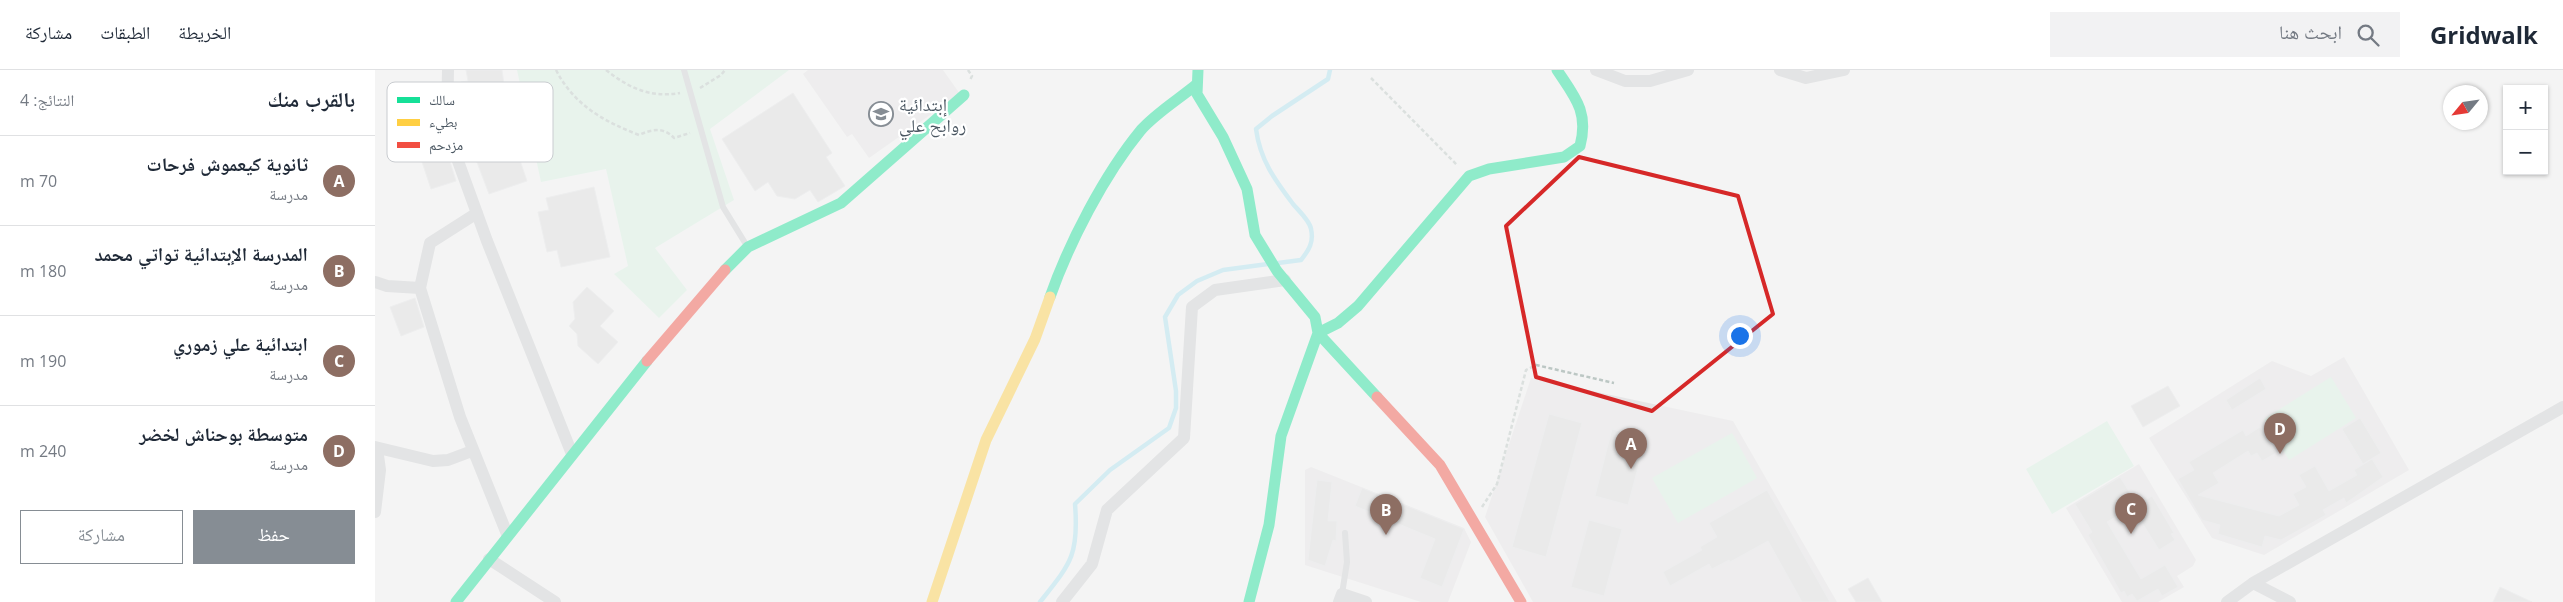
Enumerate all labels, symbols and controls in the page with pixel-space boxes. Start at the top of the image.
search box [2050,12,2400,57]
text: Gridwalk [2430,18,2538,51]
text: ابحث هنا [2279,19,2342,45]
text: مشاركة [25,20,72,44]
text: الطبقات [100,20,150,44]
text: الخريطة [178,20,231,44]
icon: search [2354,21,2382,49]
legend [387,82,553,162]
text: بالقرب منك [268,85,355,113]
north arrow [2443,85,2488,130]
map controls [2503,85,2548,175]
button: + [2503,85,2548,130]
text: النتائج: 4 [20,89,74,111]
text: سالك [429,90,455,109]
place label: إبتدائية روابح علي [899,92,966,141]
school or university icon: إبتدائية روابح علي [868,101,894,127]
text: بطيء [429,112,458,134]
button: − [2503,130,2548,175]
text: مزدحم [429,135,463,155]
text: ثانوية كيعموش فرحات [146,151,308,177]
text: 70 m [20,170,57,192]
text: A [333,170,345,192]
text: مدرسة [269,183,308,205]
text: المدرسة الإبتدائية تواتي محمد [95,241,308,267]
text: 180 m [20,260,66,282]
text: B [334,260,344,282]
text: مدرسة [269,273,308,295]
your location [1727,323,1753,349]
text: ابتدائية علي زموري [173,331,308,357]
text: 190 m [20,350,66,372]
text: C [334,350,344,372]
text: مدرسة [269,363,308,385]
pin: D [2264,413,2296,454]
text: متوسطة بوحناش لخضر [139,421,308,447]
pin: A [1615,428,1647,469]
text: 240 m [20,440,66,462]
text: D [333,440,345,462]
text: مدرسة [269,453,308,475]
pin: C [2115,493,2147,534]
pin: B [1370,494,1402,535]
button: مشاركة [20,510,183,564]
button: حفظ [193,510,355,564]

